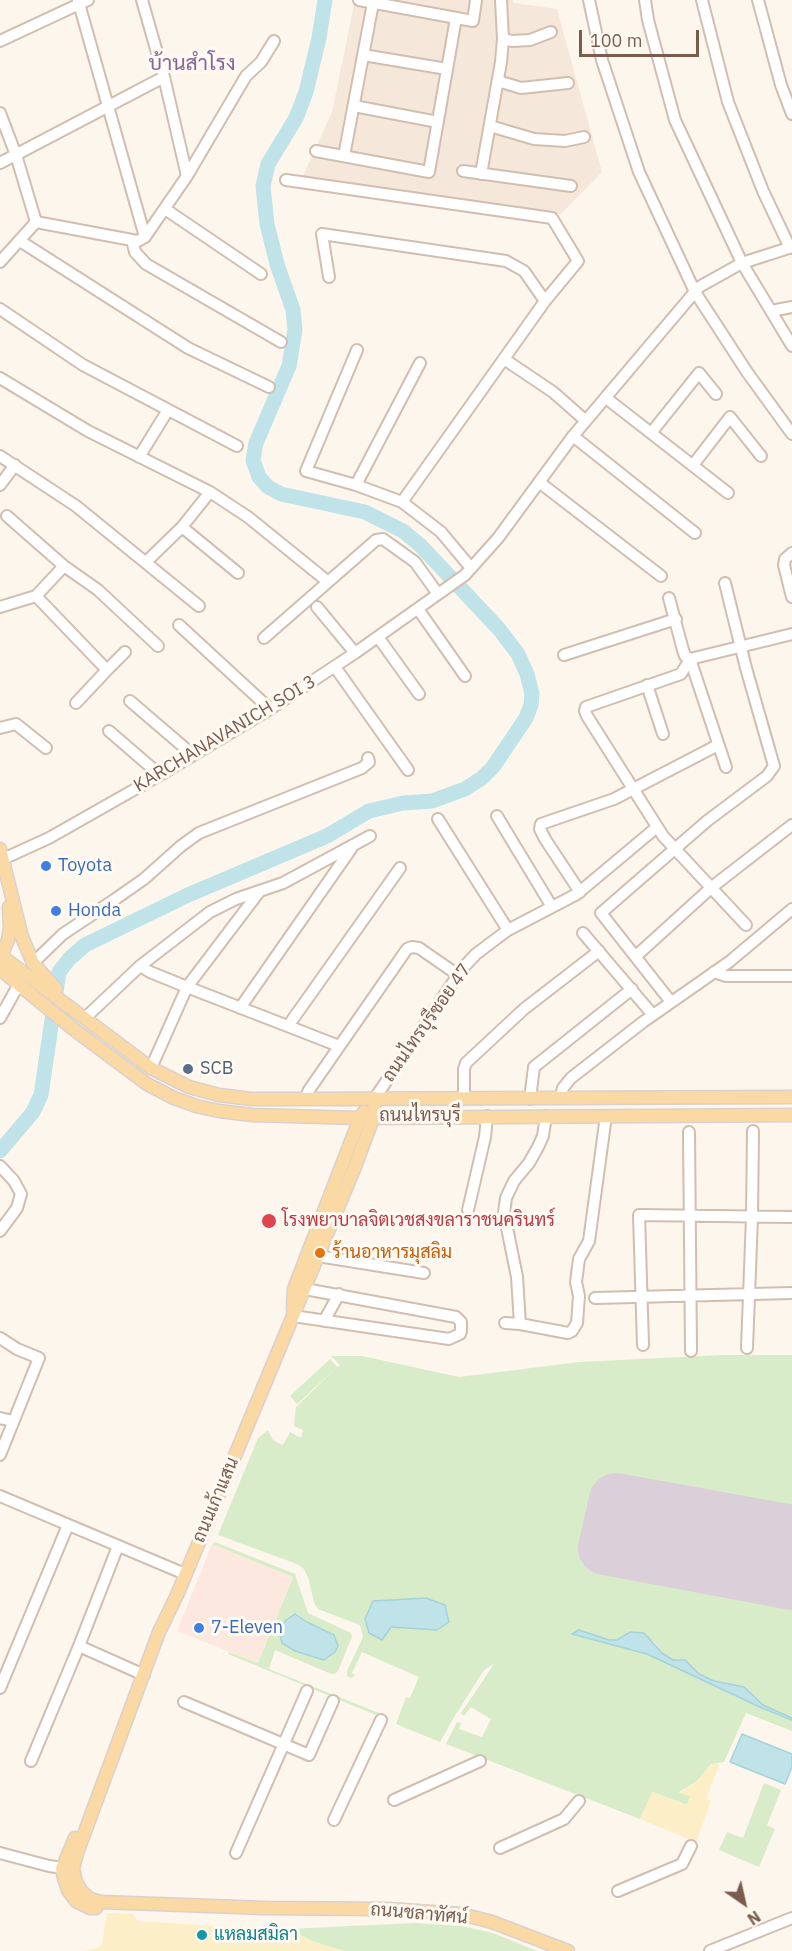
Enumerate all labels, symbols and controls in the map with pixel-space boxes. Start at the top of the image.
scale bar [582,18,702,56]
text: 100 m [590,29,642,52]
district label: บ้านสำโรง [148,51,236,77]
street label: KARCHANAVANICH SOI 3 [130,671,320,797]
place label: Toyota [58,855,112,877]
marker: Toyota [39,859,53,873]
place label: Honda [68,900,121,922]
marker: Honda [49,904,63,918]
street label: ถนนไทรบุรีซอย 47 [378,960,476,1086]
place label: SCB [200,1058,233,1080]
marker: SCB [181,1062,195,1076]
street label: ถนนไทรบุรี [379,1105,461,1127]
place label: โรงพยาบาลจิตเวชสงขลาราชนครินทร์ [282,1210,555,1232]
marker: โรงพยาบาลจิตเวชสงขลาราชนครินทร์ [260,1212,278,1230]
place label: ร้านอาหารมุสลิม [332,1242,452,1264]
marker: ร้านอาหารมุสลิม [313,1246,327,1260]
street label: ถนนเก้าแสน [188,1454,244,1546]
place label: 7-Eleven [211,1617,283,1639]
marker: 7-Eleven [192,1621,206,1635]
north arrow [714,1873,774,1933]
street label: ถนนชลาทัศน์ [369,1899,469,1929]
text: N [744,1906,764,1929]
place label: แหลมสมิลา [214,1924,298,1946]
marker: แหลมสมิลา [195,1928,209,1942]

